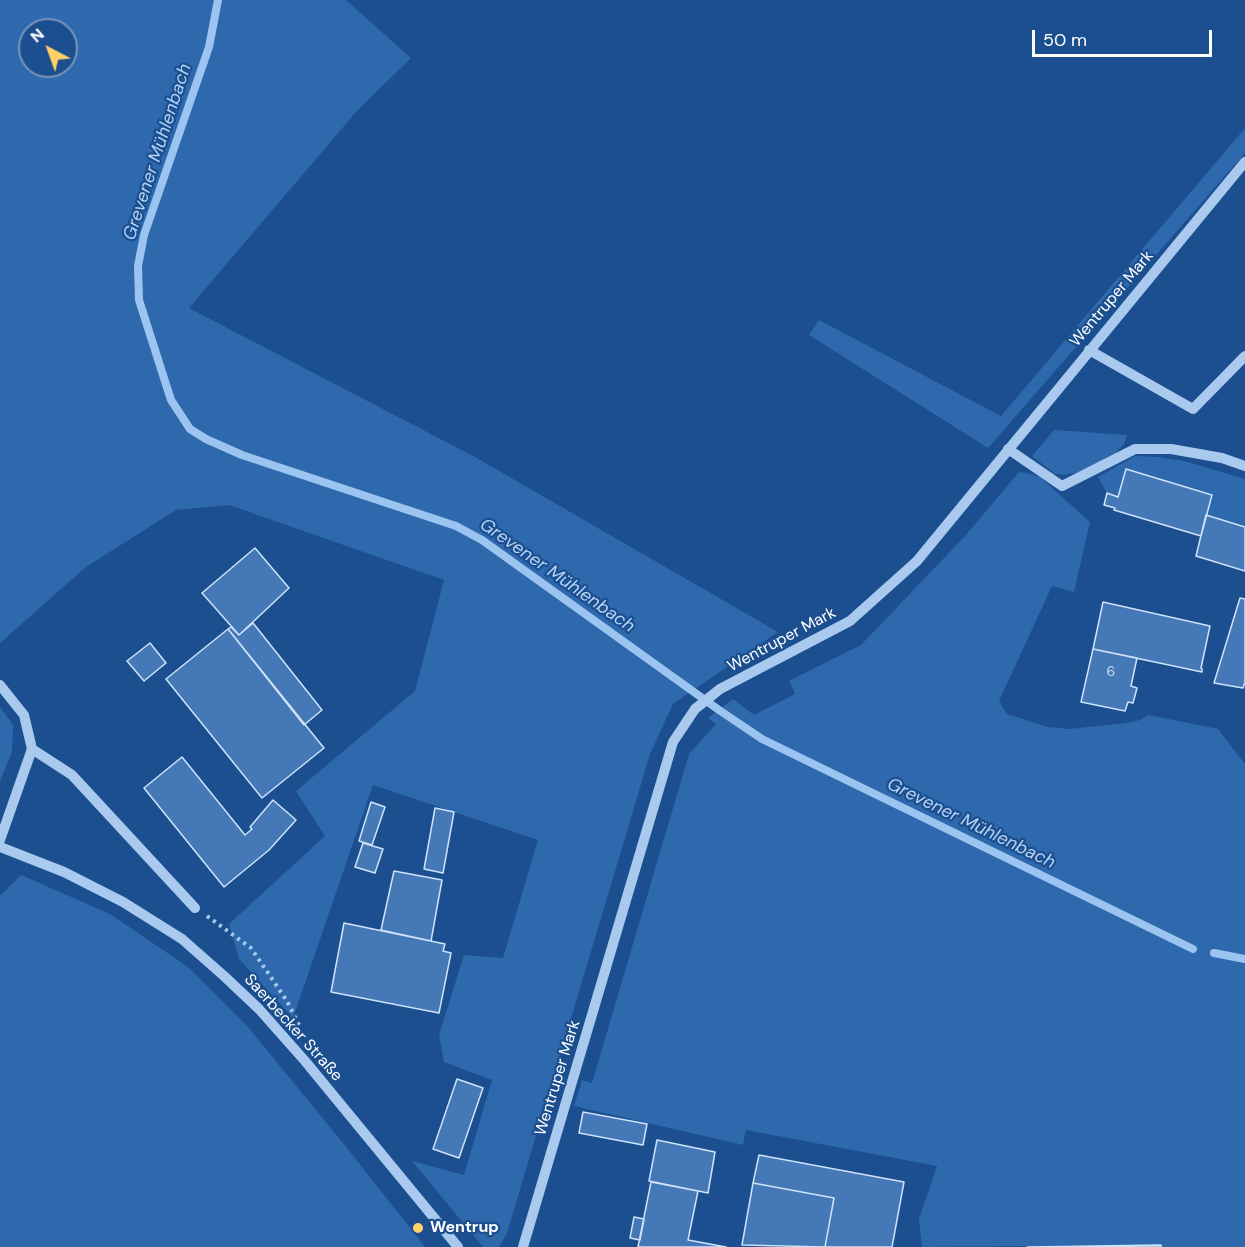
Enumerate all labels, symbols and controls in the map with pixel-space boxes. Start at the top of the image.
north arrow [18,18,78,78]
scale bar [1035,18,1215,56]
text: N [26,24,48,47]
text: 50 m [1043,28,1087,52]
water label: Grevener Mühlenbach [119,61,197,243]
street label: Wentruper Mark [1066,247,1158,351]
water label: Grevener Mühlenbach [475,514,639,638]
street label: Wentruper Mark [725,603,839,677]
house number: 6 [1107,664,1115,680]
water label: Grevener Mühlenbach [883,774,1059,874]
street label: Saerbecker Straße [240,970,346,1086]
street label: Wentruper Mark [531,1018,585,1138]
place label: Wentrup [430,1218,499,1238]
marker: Wentrup [411,1221,425,1235]

